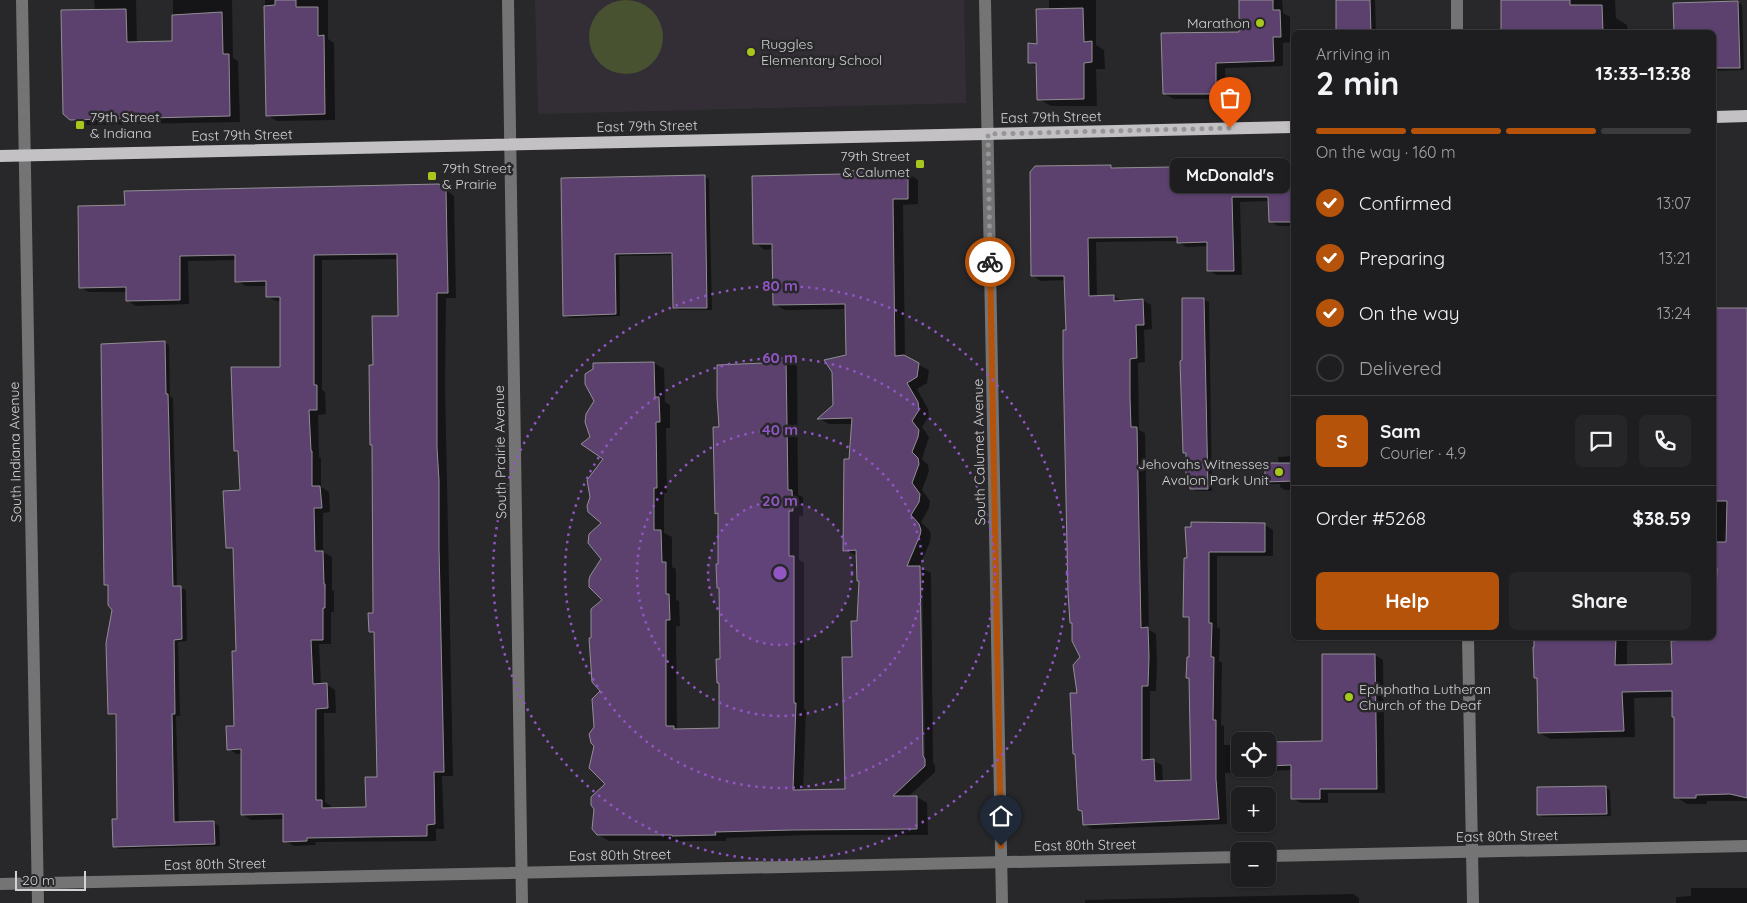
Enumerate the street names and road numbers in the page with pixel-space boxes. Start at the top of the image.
street label: East 79th Street [1000,107,1102,127]
street label: East 79th Street [596,116,698,136]
street label: East 79th Street [191,125,293,145]
street label: South Calumet Avenue [969,378,989,525]
street label: South Indiana Avenue [5,381,25,522]
street label: South Prairie Avenue [490,385,510,519]
street label: East 80th Street [1456,826,1559,846]
street label: East 80th Street [1034,835,1137,855]
street label: East 80th Street [569,845,672,865]
street label: East 80th Street [164,854,267,874]

